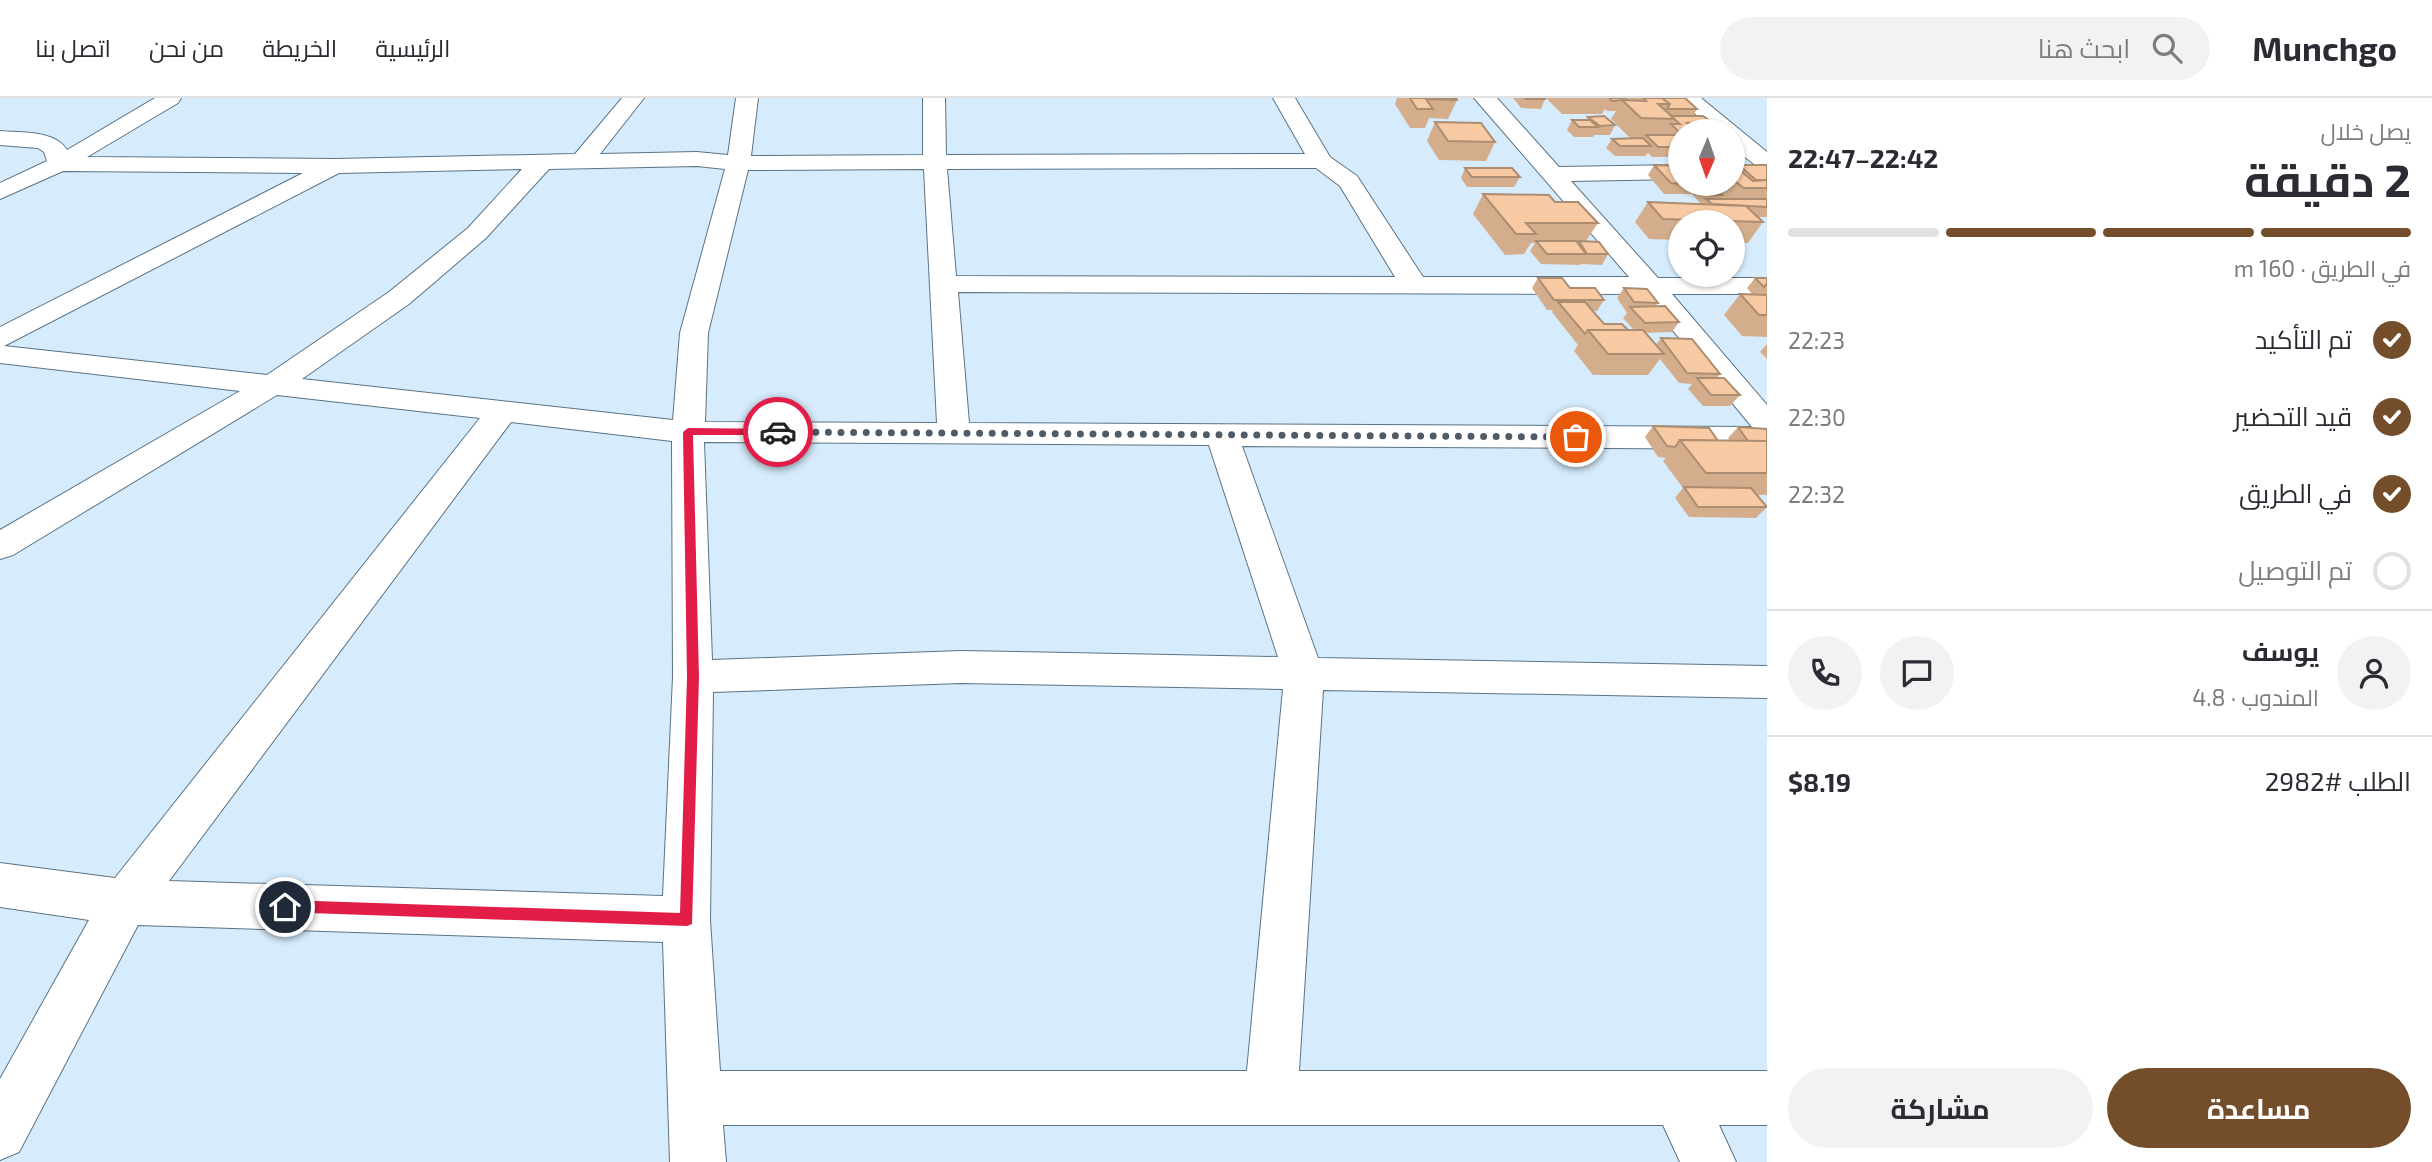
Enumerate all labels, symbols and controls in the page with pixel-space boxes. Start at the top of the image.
search box [1720,17,2210,80]
text: Munchgo [2252,28,2397,68]
icon: search [2148,29,2186,67]
text: ابحث هنا [2038,32,2130,63]
text: اتصل بنا [35,33,111,62]
text: من نحن [149,33,224,62]
text: الخريطة [262,33,337,62]
text: الرئيسية [375,33,450,62]
text: يصل خلال [2321,117,2411,145]
north arrow [1668,119,1745,196]
map controls [1668,119,1745,287]
text: 22:42–22:47 [1788,142,1938,173]
text: 2 دقيقة [2244,151,2411,206]
button: locate [1668,210,1745,287]
text: في الطريق · 160 m [2234,254,2411,282]
icon: check [2373,321,2411,359]
text: تم التأكيد [2255,323,2352,354]
text: 22:23 [1788,326,1845,354]
courier [743,397,813,467]
icon: check [2373,398,2411,436]
text: قيد التحضير [2234,400,2352,431]
text: 22:30 [1788,403,1846,431]
pin [1546,407,1606,467]
icon: car [759,413,797,451]
icon: bag [1557,418,1595,456]
icon: check [2373,475,2411,513]
text: في الطريق [2239,477,2352,508]
text: 22:32 [1788,480,1845,508]
text: تم التوصيل [2238,554,2352,585]
text: يوسف [2242,635,2319,666]
button: phone [1788,636,1862,710]
button: chat [1880,636,1954,710]
button: person [2337,636,2411,710]
text: المندوب · 4.8 [2192,683,2319,711]
text: الطلب #2982 [2265,765,2411,796]
text: $8.19 [1788,766,1851,797]
pin [255,877,315,937]
icon: home [266,888,304,926]
button: مشاركة [1788,1068,2093,1148]
button: مساعدة [2107,1068,2411,1148]

